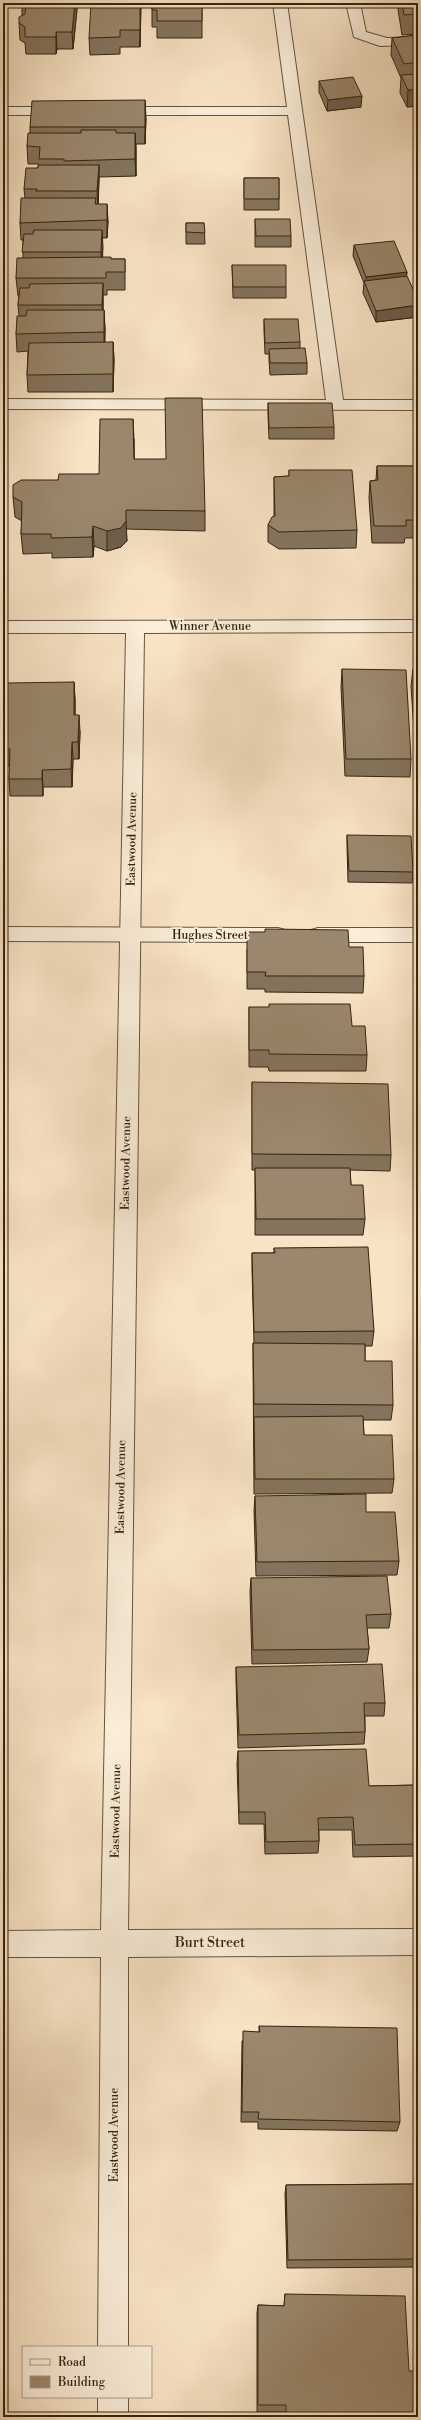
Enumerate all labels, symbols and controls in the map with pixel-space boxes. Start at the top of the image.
street label: Winner Avenue [168,619,251,634]
street label: Eastwood Avenue [124,792,140,886]
street label: Hughes Street [172,928,249,943]
street label: Eastwood Avenue [118,1116,134,1210]
street label: Eastwood Avenue [113,1440,129,1534]
street label: Eastwood Avenue [108,1764,124,1858]
street label: Burt Street [174,1934,245,1952]
street label: Eastwood Avenue [107,2088,122,2182]
legend [22,2346,152,2398]
text: Road [58,2355,86,2370]
text: Building [57,2375,106,2390]

